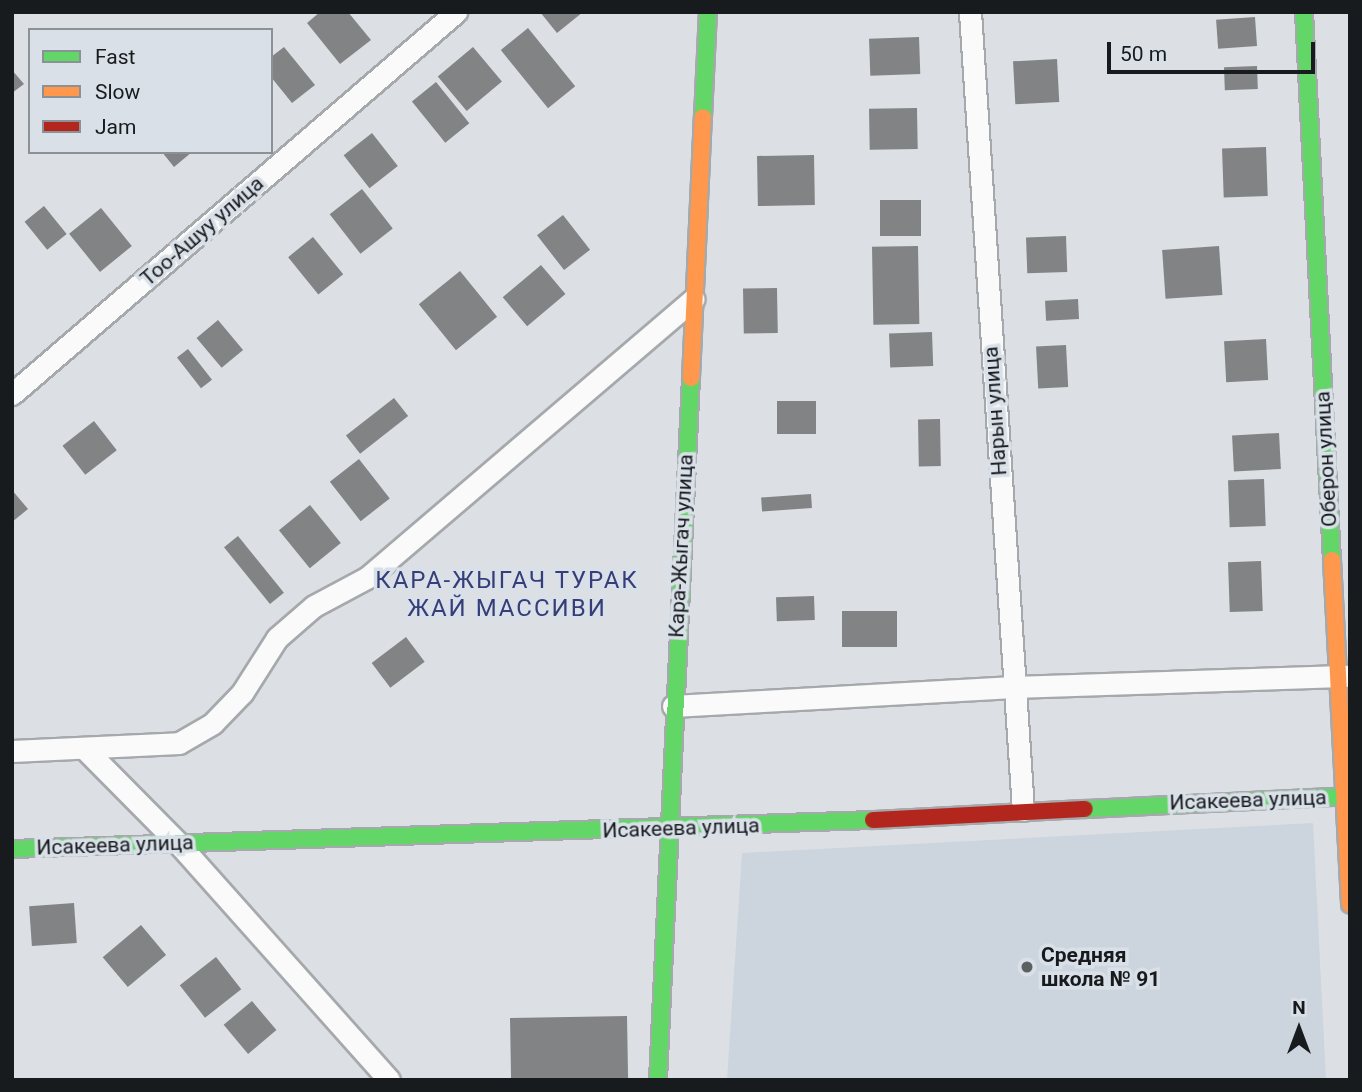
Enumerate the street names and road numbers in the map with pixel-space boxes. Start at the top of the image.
street label: Тоо-Ашуу улица [135,171,269,291]
street label: Нарын улица [978,346,1012,476]
street label: Оберон улица [1310,390,1342,528]
street label: Кара-Жыгач улица [664,454,698,638]
street label: Исакеева улица [1169,785,1327,815]
street label: Исакеева улица [602,813,760,843]
street label: Исакеева улица [36,830,194,860]

